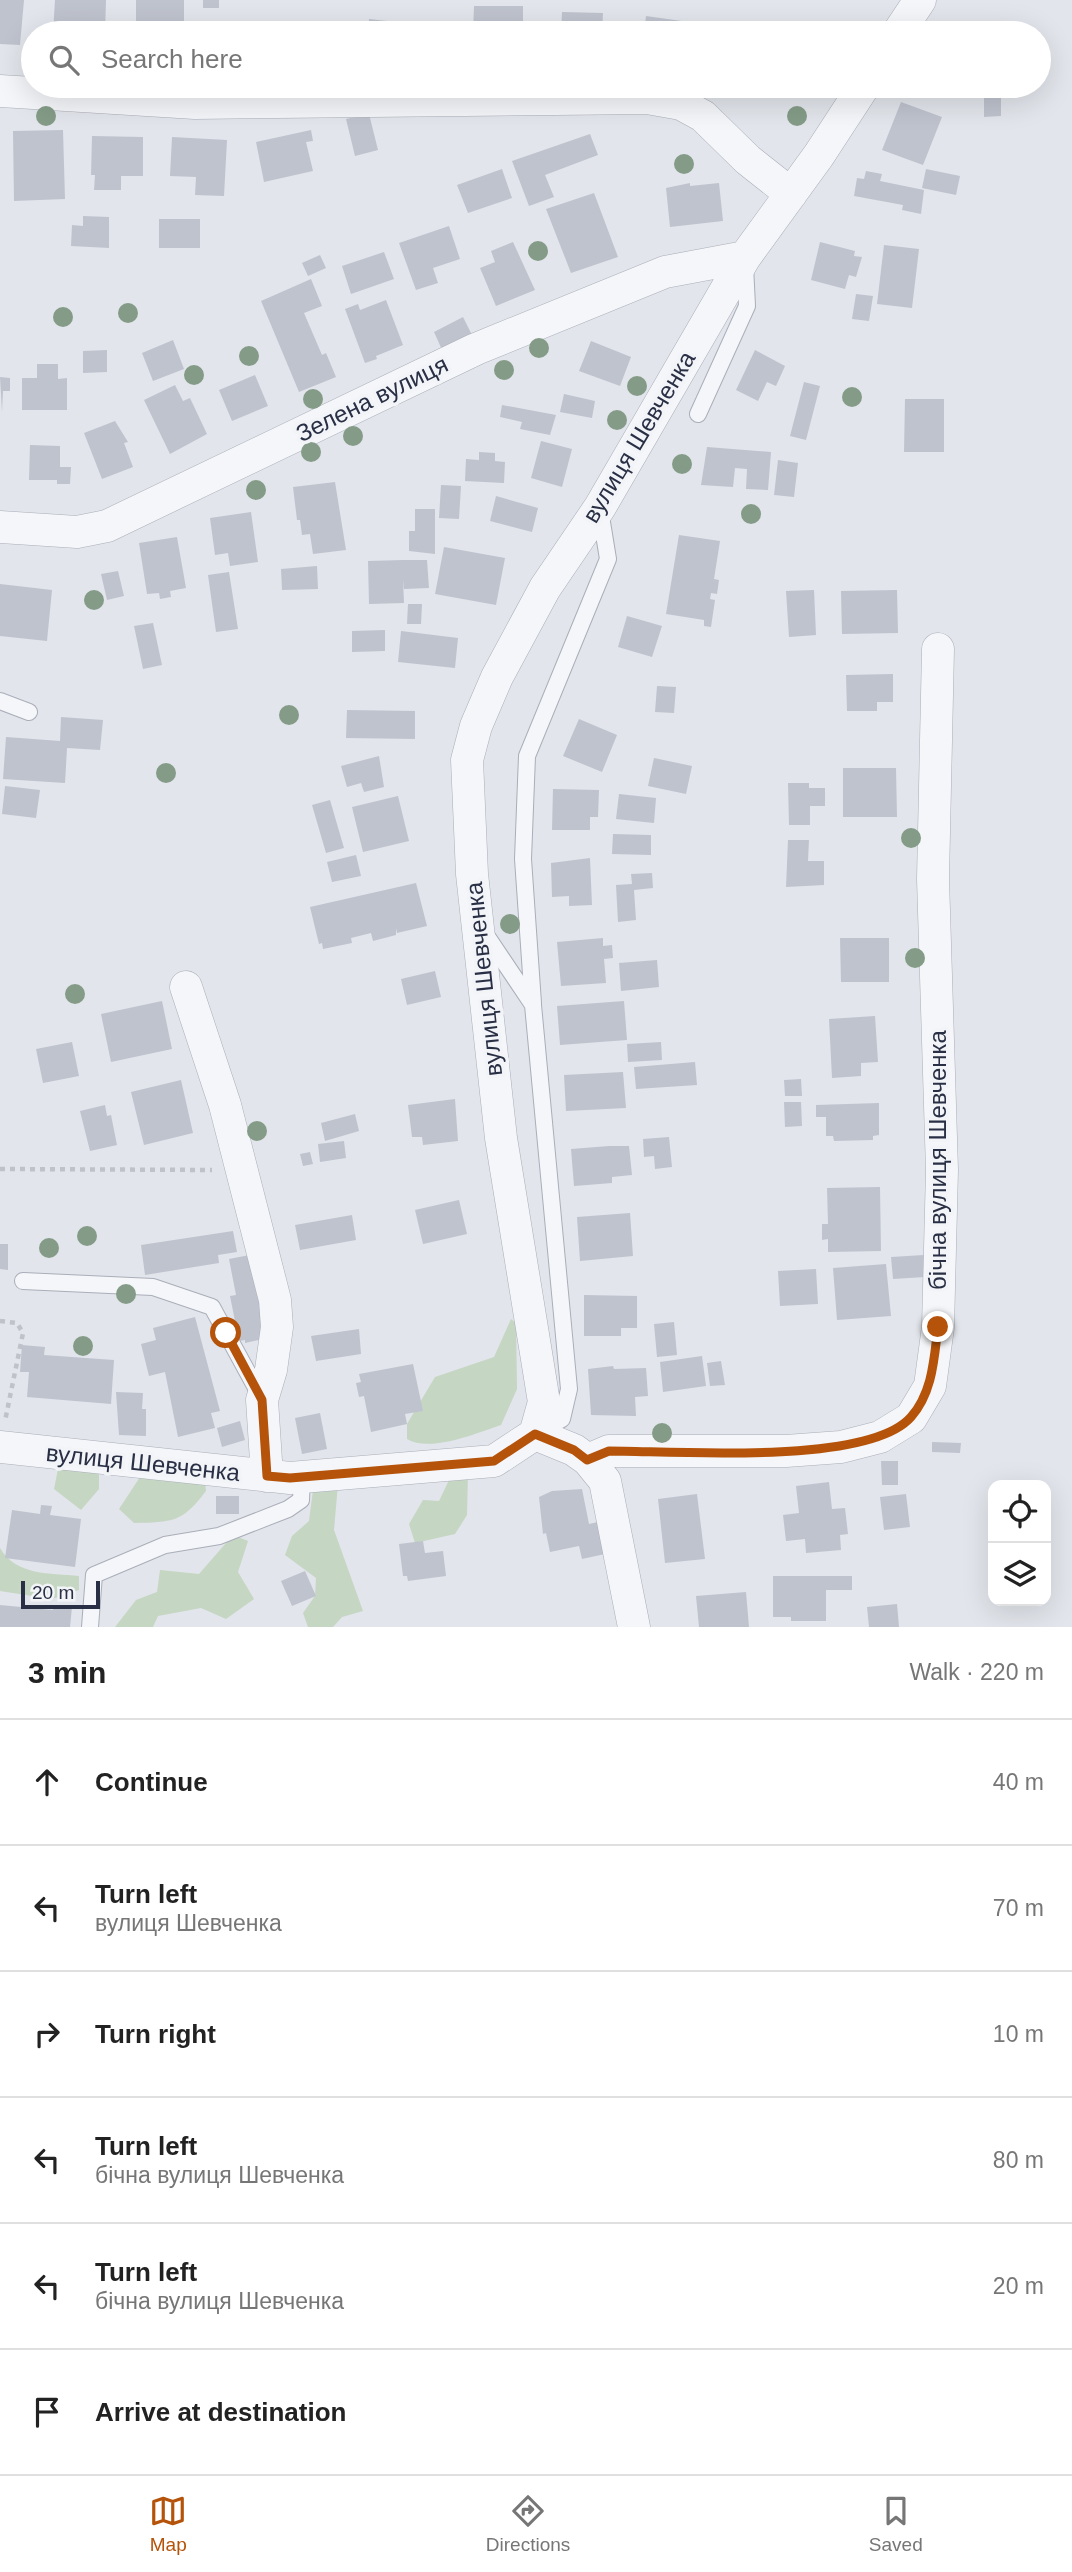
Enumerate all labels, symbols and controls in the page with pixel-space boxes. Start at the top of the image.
search box [21,21,1051,98]
icon: search [45,41,83,79]
text: Search here [101,44,243,74]
street label: вулиця Шевченка [577,346,701,527]
street label: Зелена вулиця [291,350,452,447]
street label: вулиця Шевченка [460,880,507,1077]
street label: бічна вулиця Шевченка [924,1029,951,1290]
route end [922,1311,953,1342]
route start [210,1317,241,1348]
street label: вулиця Шевченка [45,1439,242,1486]
map controls [988,1480,1051,1606]
button: locate [988,1480,1051,1543]
button: layers [988,1543,1051,1606]
scale bar [21,1578,100,1610]
text: 20 m [32,1582,74,1603]
text: 3 min [28,1656,106,1689]
text: Walk · 220 m [909,1659,1044,1685]
icon: ahead [28,1763,66,1801]
text: Continue [95,1767,208,1797]
text: 40 m [993,1769,1044,1795]
text: Turn left [95,1879,197,1909]
icon: left [28,1889,66,1927]
text: 70 m [993,1895,1044,1921]
text: вулиця Шевченка [95,1910,282,1936]
icon: right [28,2015,66,2053]
text: Turn right [95,2019,216,2049]
text: 10 m [993,2021,1044,2047]
text: Turn left [95,2131,197,2161]
icon: left [28,2141,66,2179]
text: 80 m [993,2147,1044,2173]
text: бічна вулиця Шевченка [95,2162,344,2188]
text: Turn left [95,2257,197,2287]
icon: left [28,2267,66,2305]
text: 20 m [993,2273,1044,2299]
text: бічна вулиця Шевченка [95,2288,344,2314]
icon: arrive [28,2393,66,2431]
text: Arrive at destination [95,2397,346,2427]
tab: Map [149,2492,187,2556]
tab: Directions [486,2492,570,2556]
tab: Saved [869,2492,923,2556]

